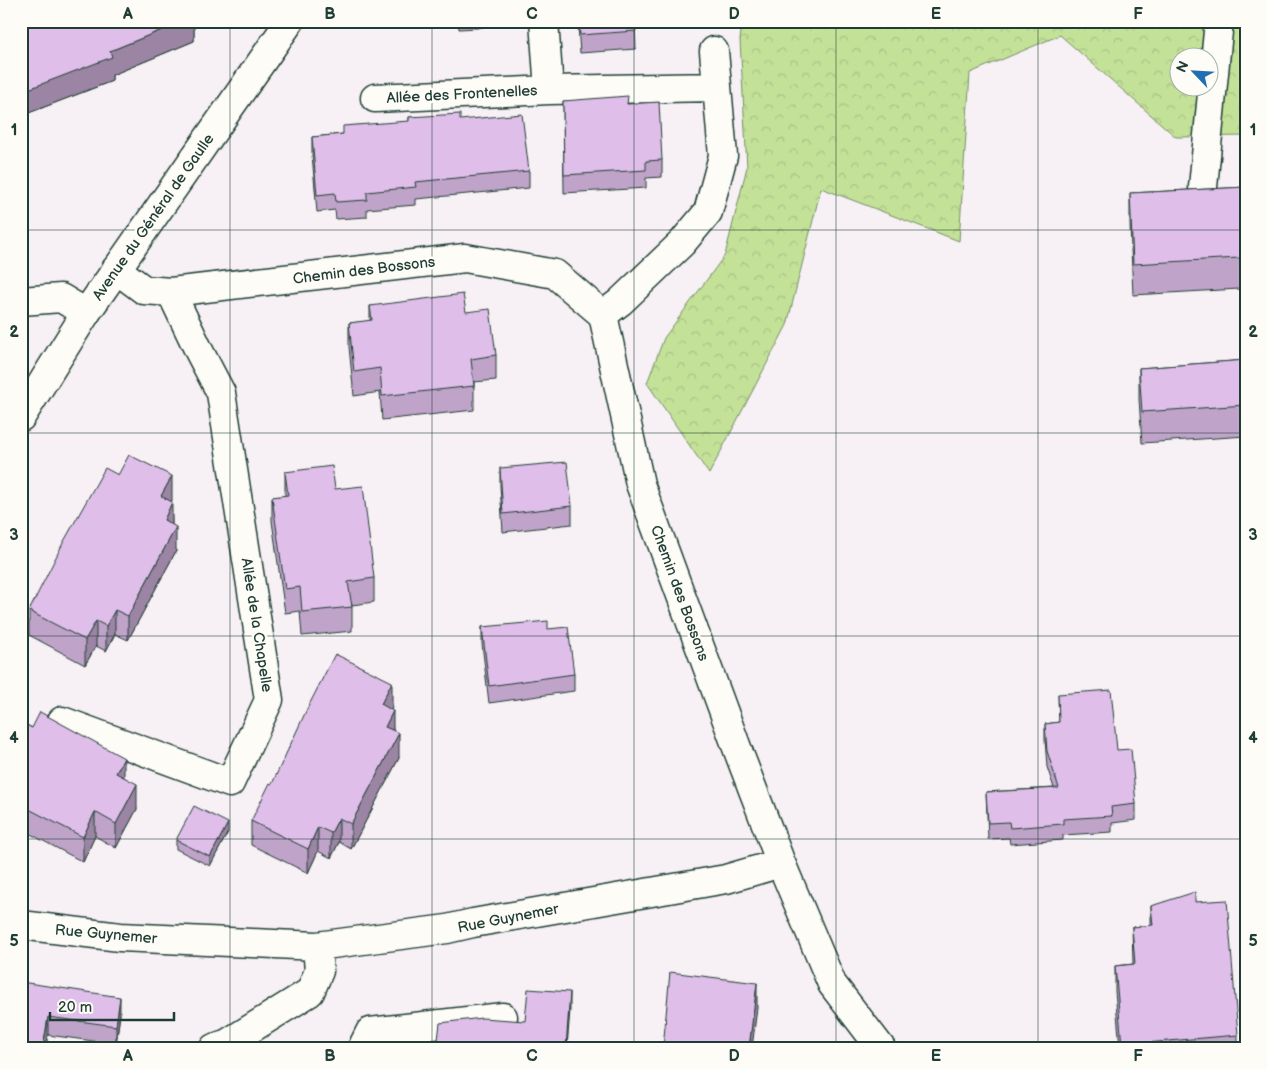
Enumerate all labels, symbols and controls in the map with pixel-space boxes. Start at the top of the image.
text: A [122,5,133,24]
text: B [324,5,336,24]
text: C [526,5,538,24]
text: D [728,5,740,24]
text: E [931,5,941,24]
text: F [1133,5,1143,24]
north arrow [1170,48,1220,98]
text: N [1173,58,1193,75]
street label: Allée des Frontenelles [386,81,539,108]
text: 1 [11,121,17,140]
text: 1 [1250,121,1256,140]
street label: Avenue du Général de Gaulle [88,130,218,304]
street label: Chemin des Bossons [292,252,437,289]
text: 2 [9,323,19,342]
text: 2 [1248,323,1258,342]
street label: Chemin des Bossons [646,523,713,664]
text: 3 [9,526,19,545]
text: 3 [1248,526,1258,545]
street label: Allée de la Chapelle [237,557,277,694]
text: 4 [9,729,19,748]
text: 4 [1248,729,1258,748]
street label: Rue Guynemer [456,899,561,938]
street label: Rue Guynemer [54,921,158,948]
text: 5 [9,932,19,951]
text: 5 [1248,932,1258,951]
scale bar [50,989,174,1021]
text: 20 m [58,998,92,1017]
text: A [122,1047,133,1066]
text: B [324,1047,336,1066]
text: C [526,1047,538,1066]
text: D [728,1047,740,1066]
text: E [931,1047,941,1066]
text: F [1133,1047,1143,1066]

